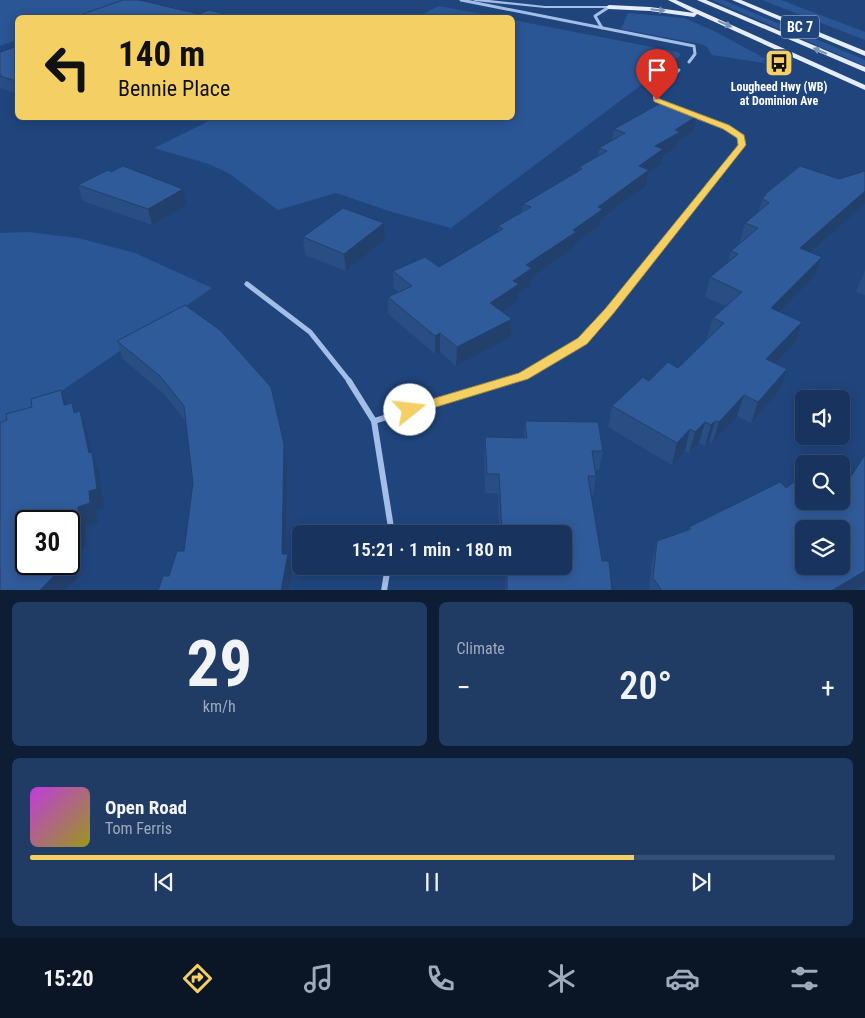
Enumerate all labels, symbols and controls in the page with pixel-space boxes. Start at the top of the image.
one-way arrow [650,6,666,14]
road number: BC 7 [781,16,819,38]
one-way arrow [718,21,732,29]
text: 140 m [118,34,205,75]
icon: left [35,35,100,100]
one-way arrow [812,47,827,55]
bus stop icon: Lougheed Hwy (WB) at Dominion Ave [764,48,794,78]
pin [636,49,678,100]
icon: arrive [643,56,671,84]
text: Bennie Place [118,76,230,101]
place label: Lougheed Hwy (WB) at Dominion Ave [731,80,827,108]
position arrow [383,383,435,435]
map controls [795,390,850,575]
button: sound [795,390,850,445]
button: search [795,455,850,510]
speed limit sign: 30 [15,510,80,575]
button: layers [795,520,850,575]
text: 15:21 · 1 min · 180 m [352,538,512,561]
text: 29 [186,626,252,702]
text: Climate [457,639,505,658]
text: 20° [619,664,672,708]
text: − [457,671,471,704]
text: + [821,671,835,704]
text: km/h [203,697,236,716]
text: Open Road [105,796,187,819]
text: Tom Ferris [105,819,172,838]
icon: previous [150,868,178,896]
icon: pause [418,868,446,896]
icon: next [687,868,715,896]
icon: directions [180,961,215,996]
icon: music [301,961,336,996]
icon: phone [423,961,458,996]
icon: climate [544,961,579,996]
icon: car [665,961,700,996]
icon: filters [787,961,822,996]
text: 15:20 [43,966,94,991]

